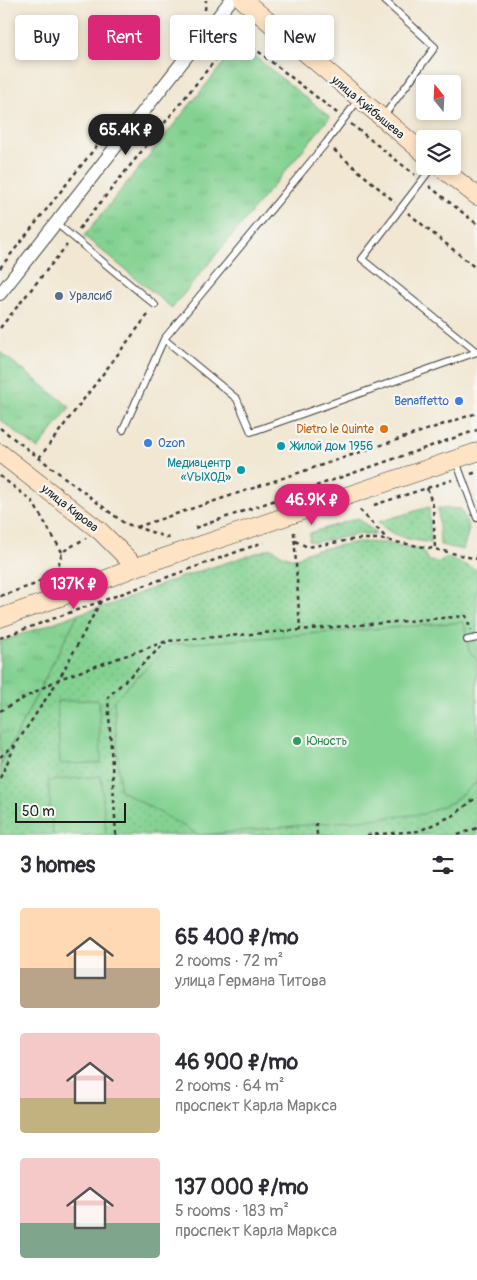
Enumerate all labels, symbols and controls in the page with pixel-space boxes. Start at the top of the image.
chip: Buy [15,15,78,60]
chip: Rent [88,15,160,60]
chip: Filters [170,15,255,60]
chip: New [265,15,334,60]
street label: улица Куйбышева [327,72,408,143]
north arrow [416,75,461,120]
map controls [416,75,461,175]
pin: 65.4K ₽ [80,114,172,156]
text: 65.4K ₽ [99,120,153,140]
button: layers [416,130,461,175]
place label: Уралсиб [69,289,112,304]
marker: Уралсиб [53,290,65,302]
place label: Benaffetto [394,394,450,409]
marker: Benaffetto [453,395,465,407]
place label: Dietro le Quinte [296,422,374,437]
marker: Dietro le Quinte [378,423,390,435]
place label: Ozon [158,436,185,451]
marker: Ozon [142,437,154,449]
place label: Жилой дом 1956 [289,439,373,454]
marker: Жилой дом 1956 [275,440,287,452]
place label: Медиацентр «ѴЫХОД» [167,456,231,485]
marker: Медиацентр «ѴЫХОД» [235,464,247,476]
street label: улица Кирова [37,481,102,536]
pin: 46.9K ₽ [266,484,358,526]
text: 46.9K ₽ [285,490,339,510]
pin: 137K ₽ [33,568,115,610]
text: 137K ₽ [51,574,97,594]
place label: Юность [307,734,347,749]
marker: Юность [291,735,303,747]
scale bar [15,800,126,823]
text: 50 m [22,803,55,820]
icon: filters [429,851,457,879]
text: 3 homes [20,852,95,879]
text: 65 400 ₽/mo [175,924,299,951]
icon: home [60,928,120,988]
text: 2 rooms · 72 m² [175,951,283,971]
text: улица Германа Титова [175,971,326,991]
text: 46 900 ₽/mo [175,1049,298,1076]
icon: home [60,1053,120,1113]
text: 2 rooms · 64 m² [175,1076,285,1096]
text: проспект Карла Маркса [175,1096,337,1116]
text: 137 000 ₽/mo [175,1174,308,1201]
icon: home [60,1178,120,1238]
text: 5 rooms · 183 m² [175,1201,289,1221]
text: проспект Карла Маркса [175,1221,337,1241]

